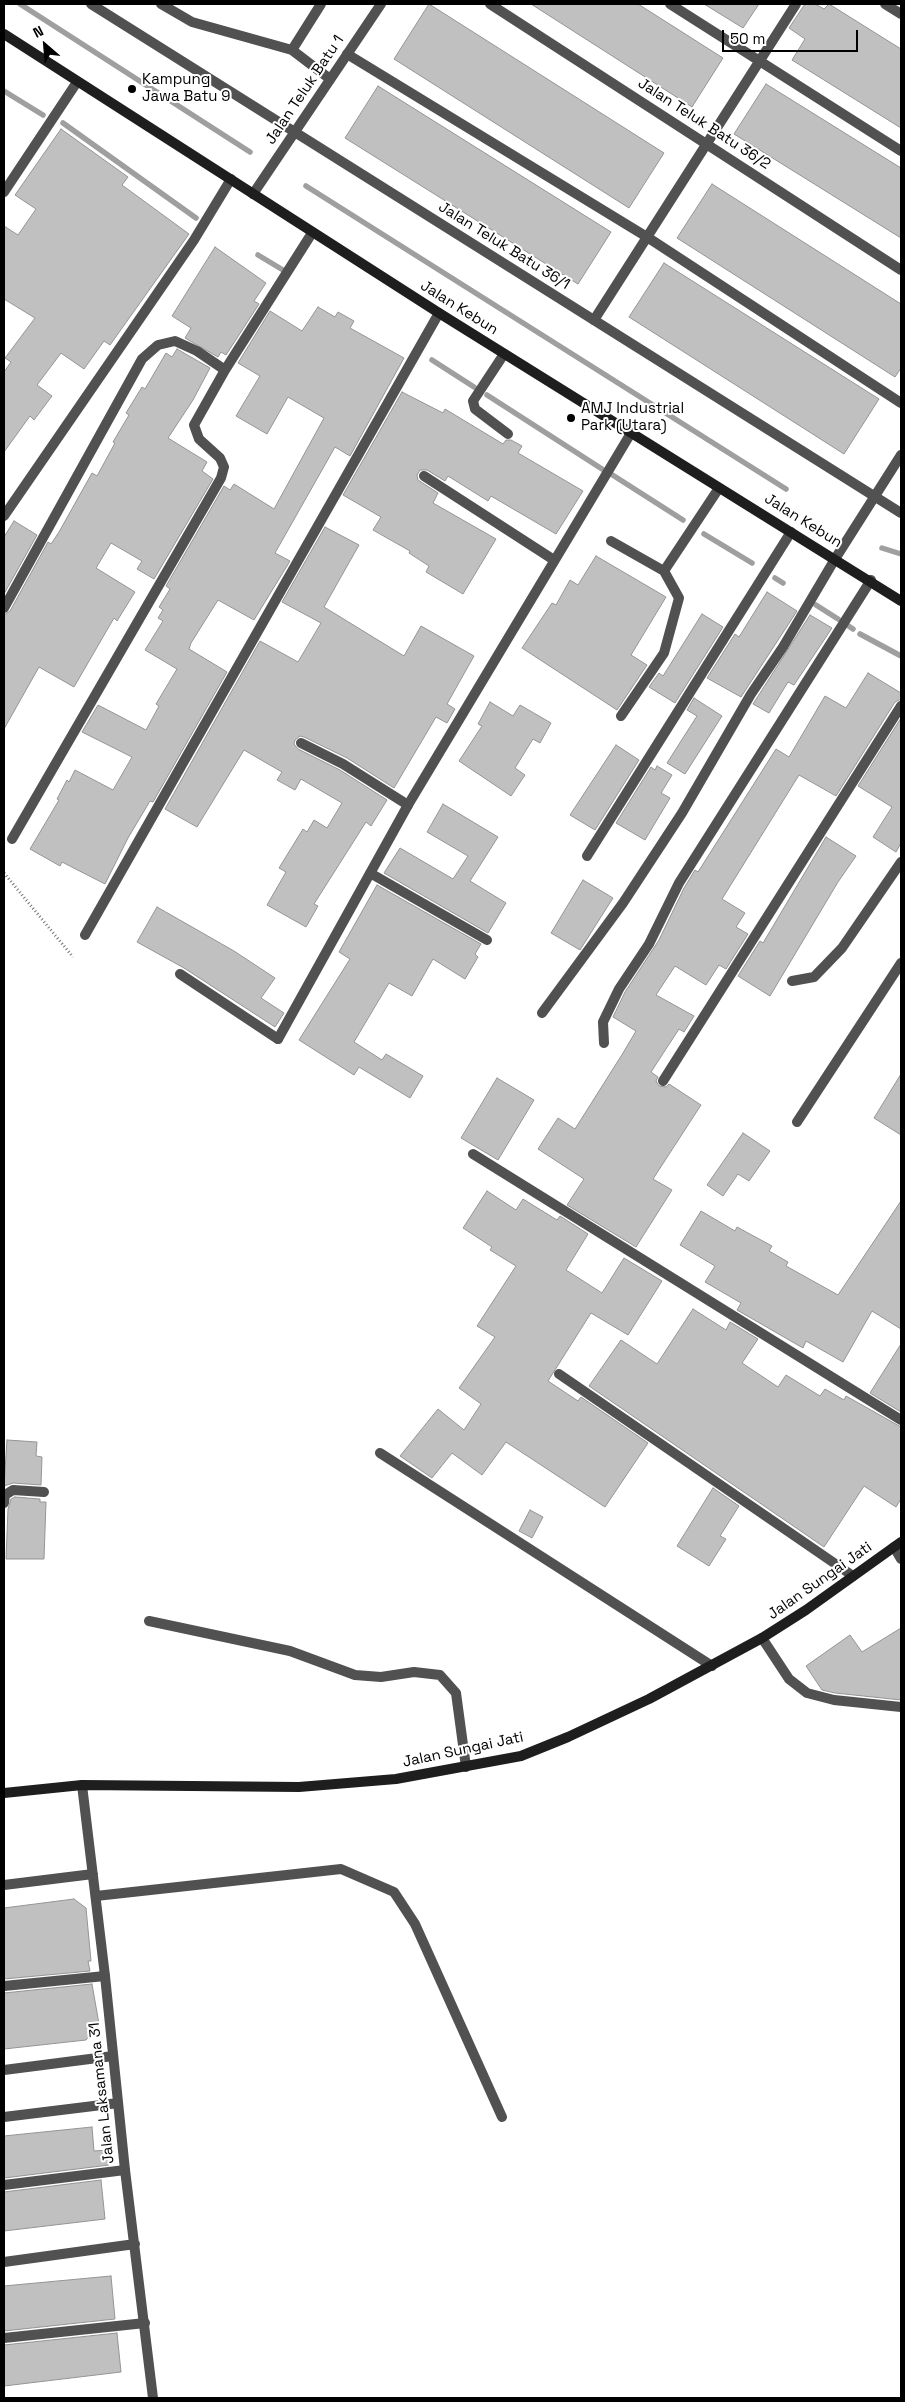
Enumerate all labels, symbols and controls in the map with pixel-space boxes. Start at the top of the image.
north arrow [20,20,70,70]
scale bar [725,20,861,52]
text: N [30,21,46,42]
text: 50 m [730,29,765,48]
street label: Jalan Teluk Batu 1 [262,32,348,148]
place label: Kampung Jawa Batu 9 [142,71,231,106]
street label: Jalan Teluk Batu 36/2 [634,74,774,174]
marker: Kampung Jawa Batu 9 [126,83,138,95]
street label: Jalan Teluk Batu 36/1 [435,198,573,294]
street label: Jalan Kebun [417,277,501,339]
place label: AMJ Industrial Park (Utara) [581,400,684,435]
marker: AMJ Industrial Park (Utara) [565,412,577,424]
street label: Jalan Kebun [761,490,845,552]
street label: Jalan Sungai Jati [764,1538,876,1624]
street label: Jalan Sungai Jati [401,1728,525,1772]
street label: Jalan Laksamana 31 [86,2021,118,2165]

